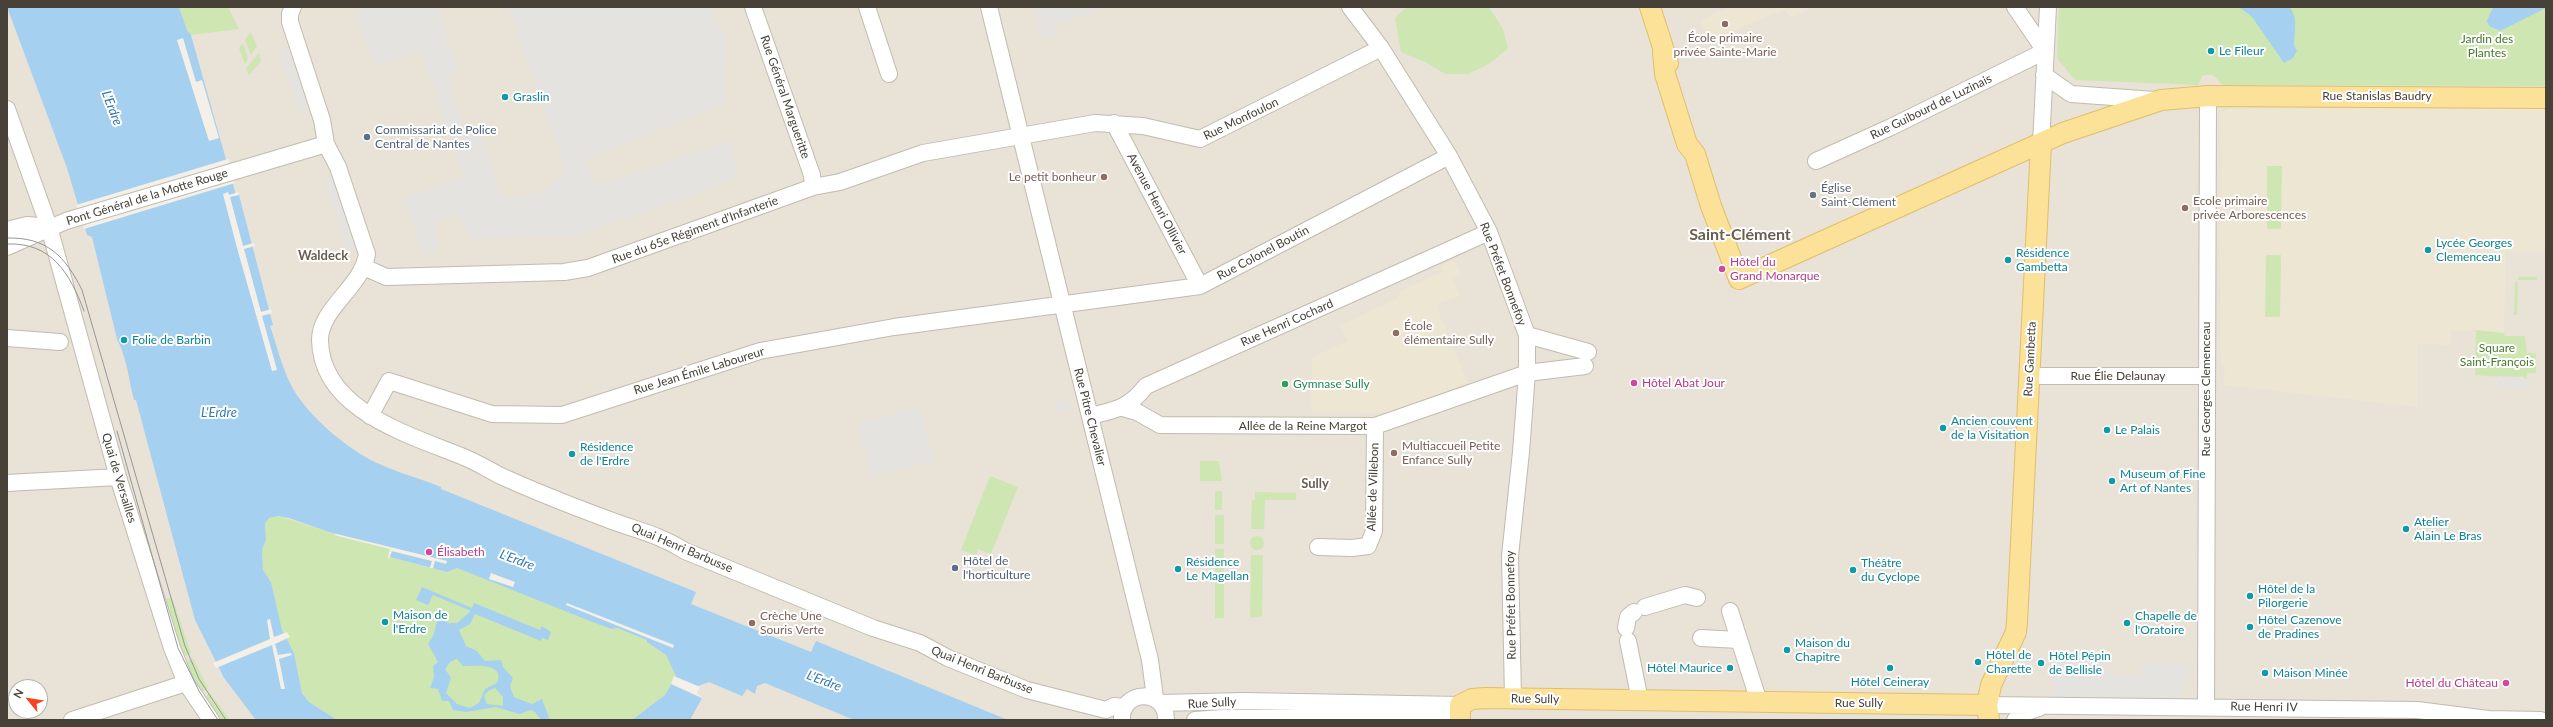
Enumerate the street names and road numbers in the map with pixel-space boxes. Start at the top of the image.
street label: Rue Général Margueritte [757,33,813,161]
street label: Rue Guibourd de Luzinais [1868,71,1994,143]
street label: Rue Stanislas Baudry [2322,89,2432,103]
street label: Rue Monfoulon [1201,95,1281,143]
street label: Avenue Henri Ollivier [1124,151,1190,257]
street label: Pont Général de la Motte Rouge [64,166,230,228]
street label: Rue du 65e Régiment d'Infanterie [610,193,780,267]
street label: Rue Préfet Bonnefoy [1477,220,1529,328]
street label: Rue Colonel Boutin [1215,223,1311,283]
street label: Rue Henri Cochard [1239,296,1335,350]
street label: Rue Gambetta [2021,321,2039,397]
street label: Rue Georges Clemenceau [2199,322,2213,456]
street label: Rue Jean Émile Laboureur [632,344,766,398]
street label: Rue Pitre Chevalier [1071,366,1109,468]
street label: Rue Élie Delaunay [2071,369,2165,383]
street label: Allée de la Reine Margot [1239,419,1367,433]
street label: Quai de Versailles [98,431,140,525]
street label: Allée de Villebon [1364,442,1382,532]
street label: Quai Henri Barbusse [629,520,735,576]
street label: Rue Préfet Bonnefoy [1503,550,1519,660]
street label: Quai Henri Barbusse [929,643,1035,697]
street label: Rue Sully [1511,691,1559,707]
street label: Rue Sully [1188,695,1236,711]
street label: Rue Sully [1835,696,1883,710]
street label: Rue Henri IV [2230,699,2298,715]

